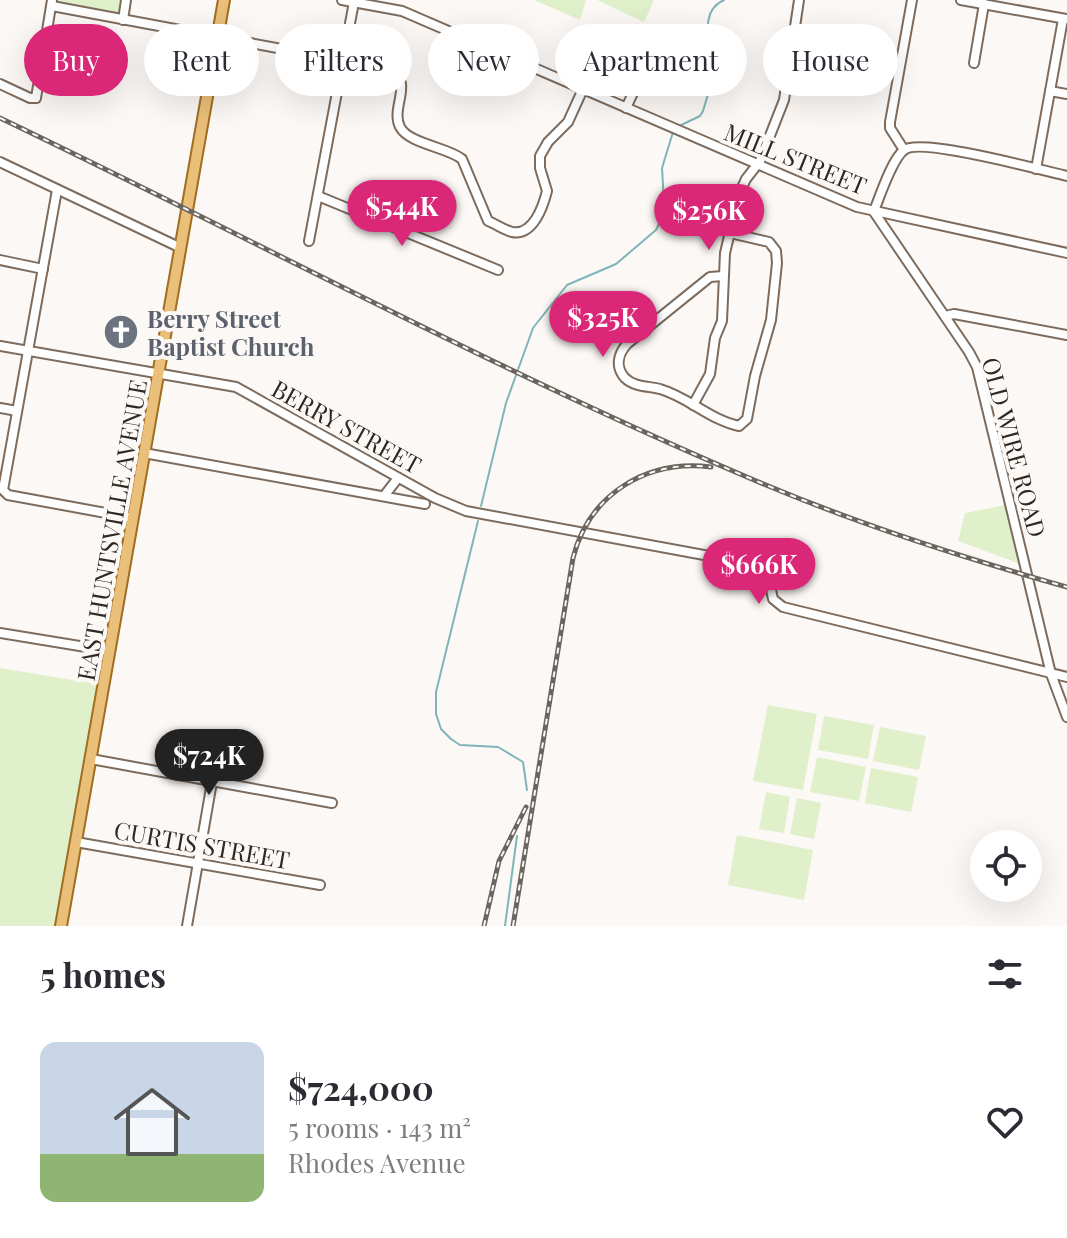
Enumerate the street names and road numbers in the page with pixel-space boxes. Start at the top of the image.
street label: MILL STREET [720,115,872,201]
street label: OLD WIRE ROAD [976,353,1054,541]
street label: BERRY STREET [266,372,428,480]
street label: EAST HUNTSVILLE AVENUE [69,377,153,683]
street label: CURTIS STREET [112,813,292,875]

